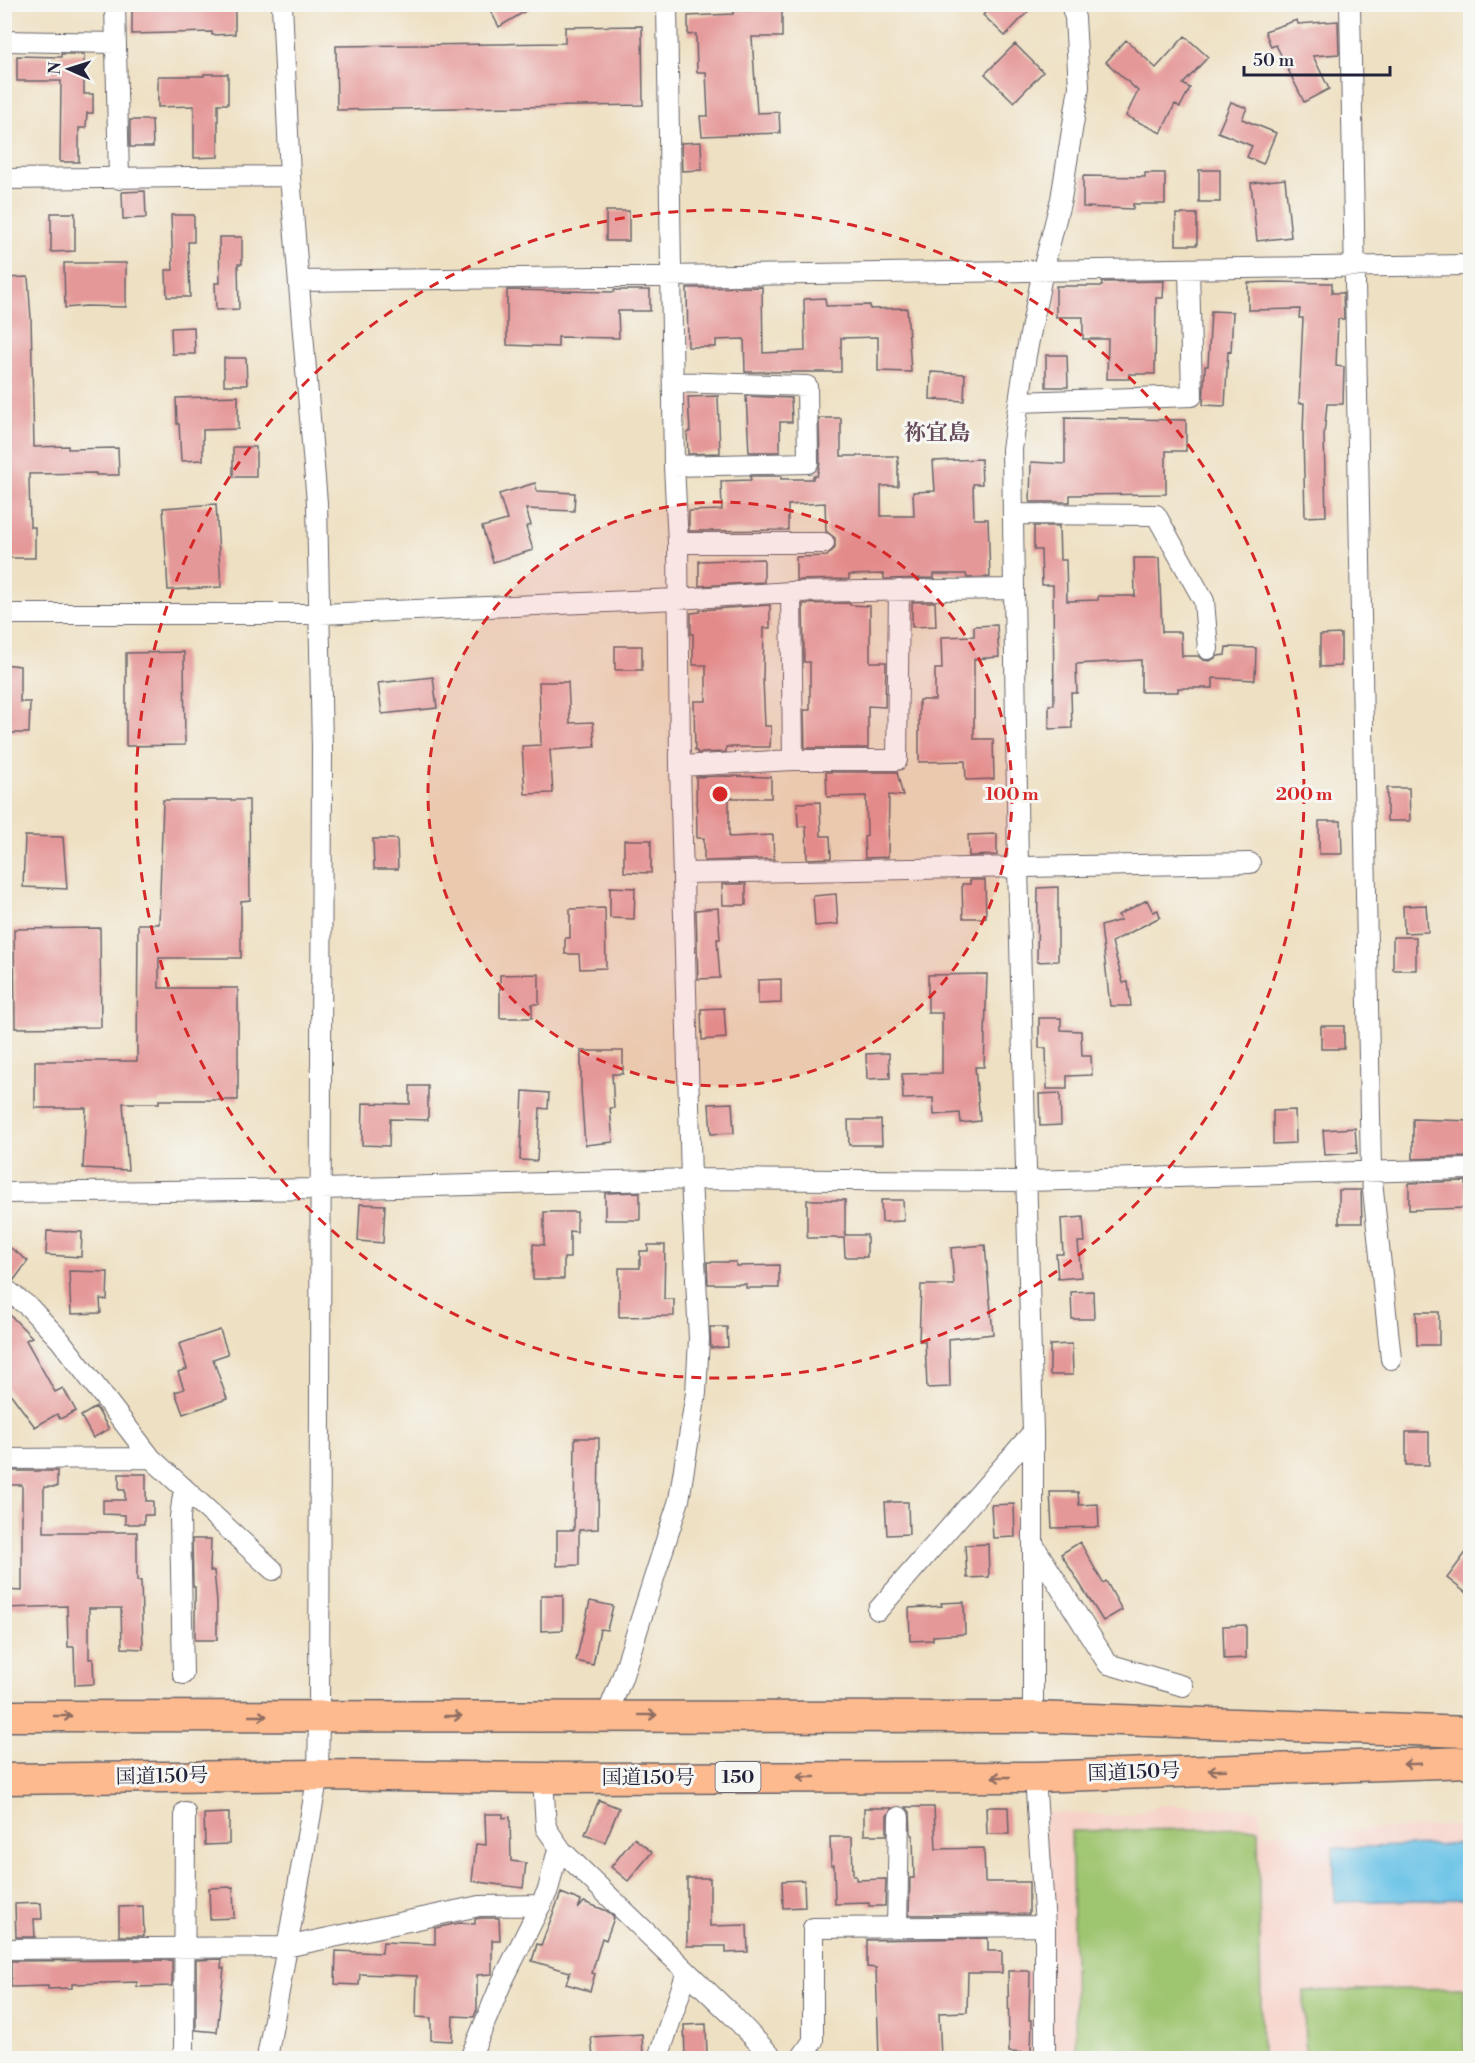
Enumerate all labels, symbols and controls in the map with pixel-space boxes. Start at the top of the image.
north arrow [39,39,99,99]
scale bar [1244,39,1390,77]
text: 50 m [1253,49,1295,72]
text: N [45,61,65,75]
district label: 祢宜島 [904,420,970,447]
text: 100 m [985,783,1039,806]
text: 200 m [1276,783,1333,806]
centre of rings [710,784,730,804]
one-way arrow [637,1709,657,1721]
one-way arrow [52,1710,72,1722]
one-way arrow [247,1710,267,1722]
one-way arrow [442,1710,462,1722]
one-way arrow [1403,1758,1423,1769]
street label: 国道150号 [1087,1759,1181,1787]
road number: 150 [716,1762,760,1792]
street label: 国道150号 [115,1764,209,1790]
one-way arrow [1208,1765,1228,1776]
street label: 国道150号 [602,1766,694,1791]
one-way arrow [797,1771,817,1783]
one-way arrow [992,1771,1012,1783]

